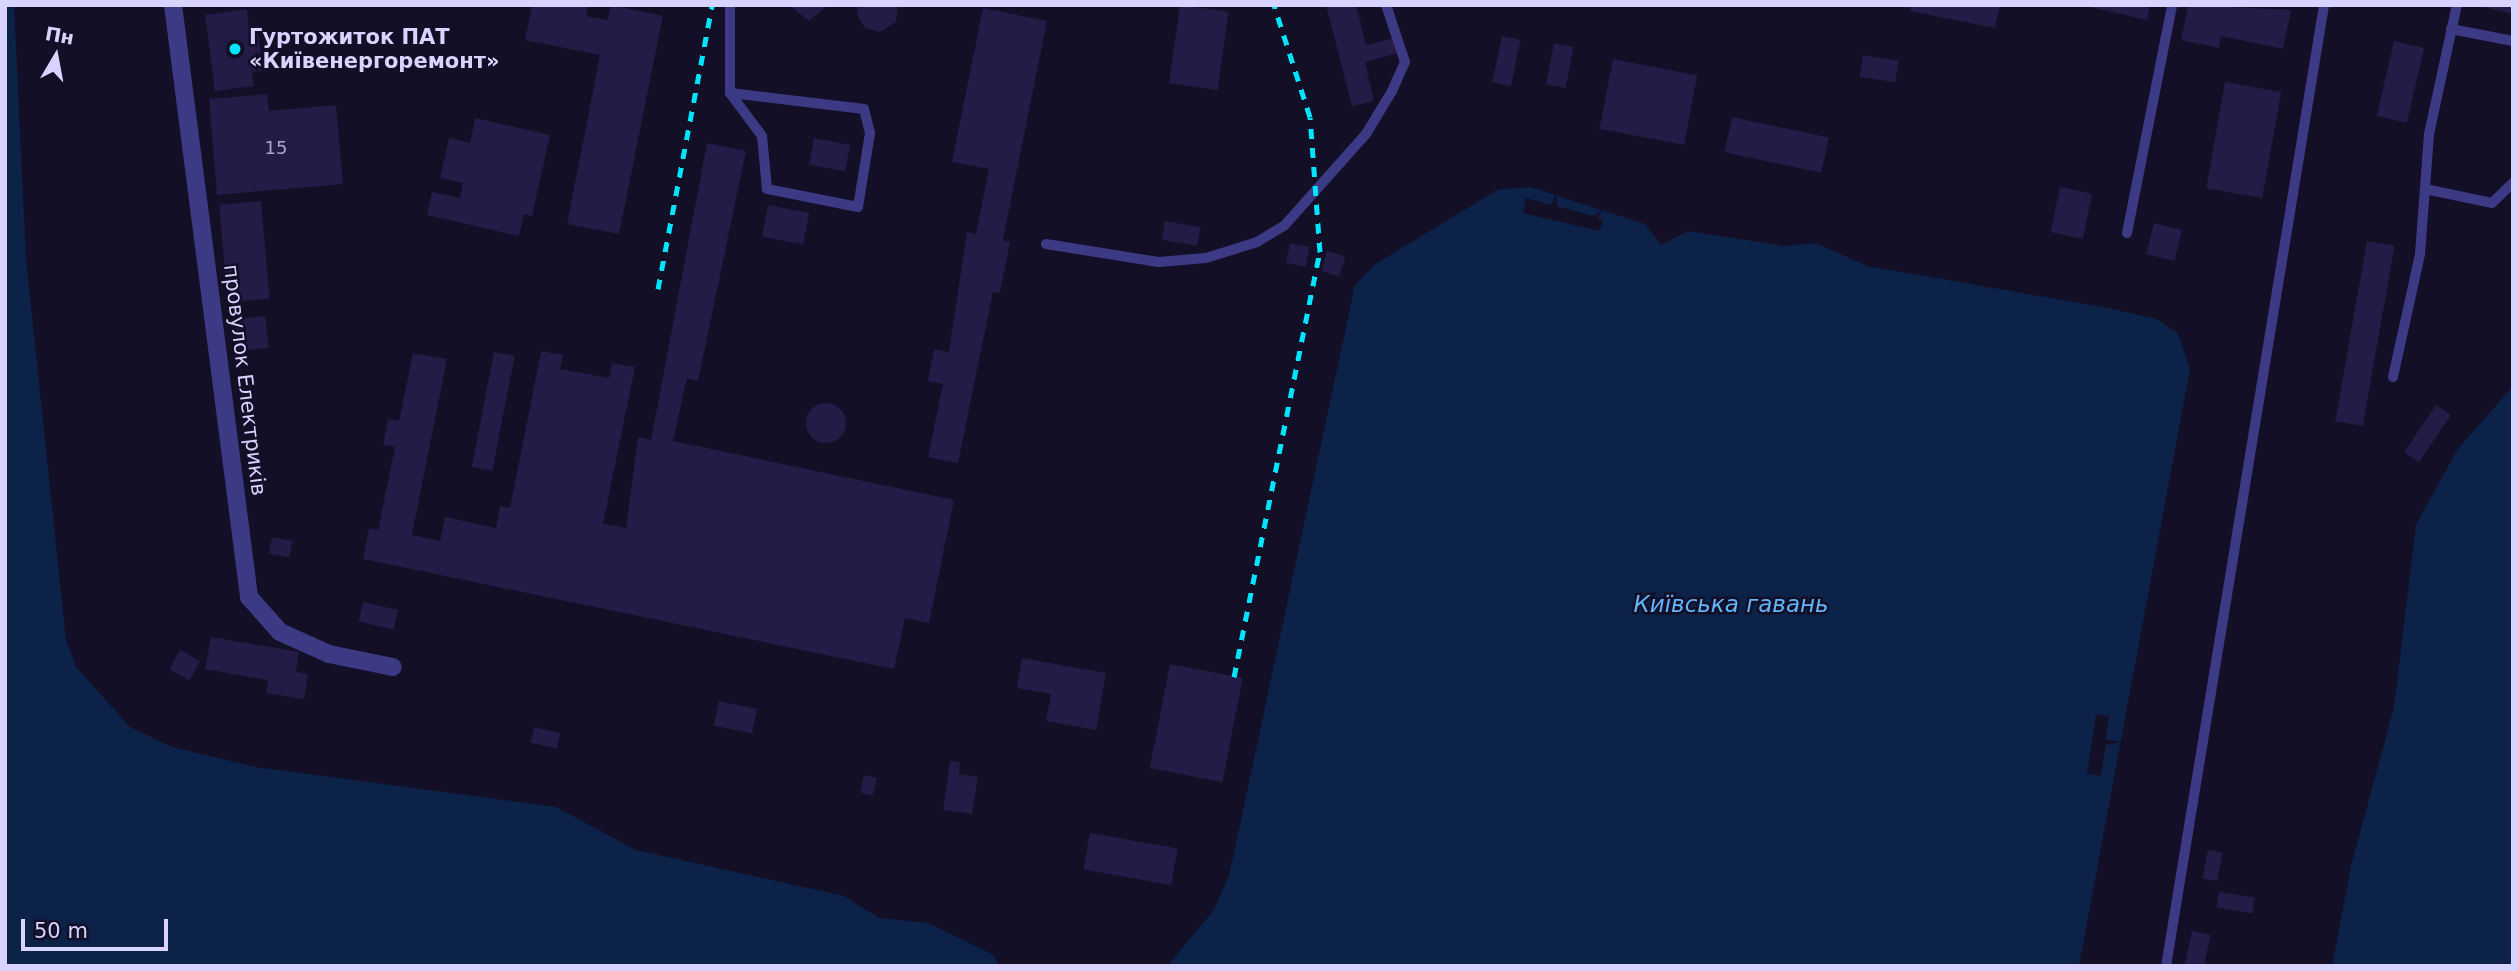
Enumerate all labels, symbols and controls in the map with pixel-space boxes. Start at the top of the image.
north arrow [21,21,91,91]
text: Пн [43,22,76,49]
place label: Гуртожиток ПАТ «Київенергоремонт» [249,24,499,74]
marker: Гуртожиток ПАТ «Київенергоремонт» [227,41,243,57]
house number: 15 [265,137,287,159]
street label: провулок Електриків [218,263,272,497]
water label: Київська гавань [1633,590,1829,618]
scale bar [24,904,172,948]
text: 50 m [34,919,88,943]

